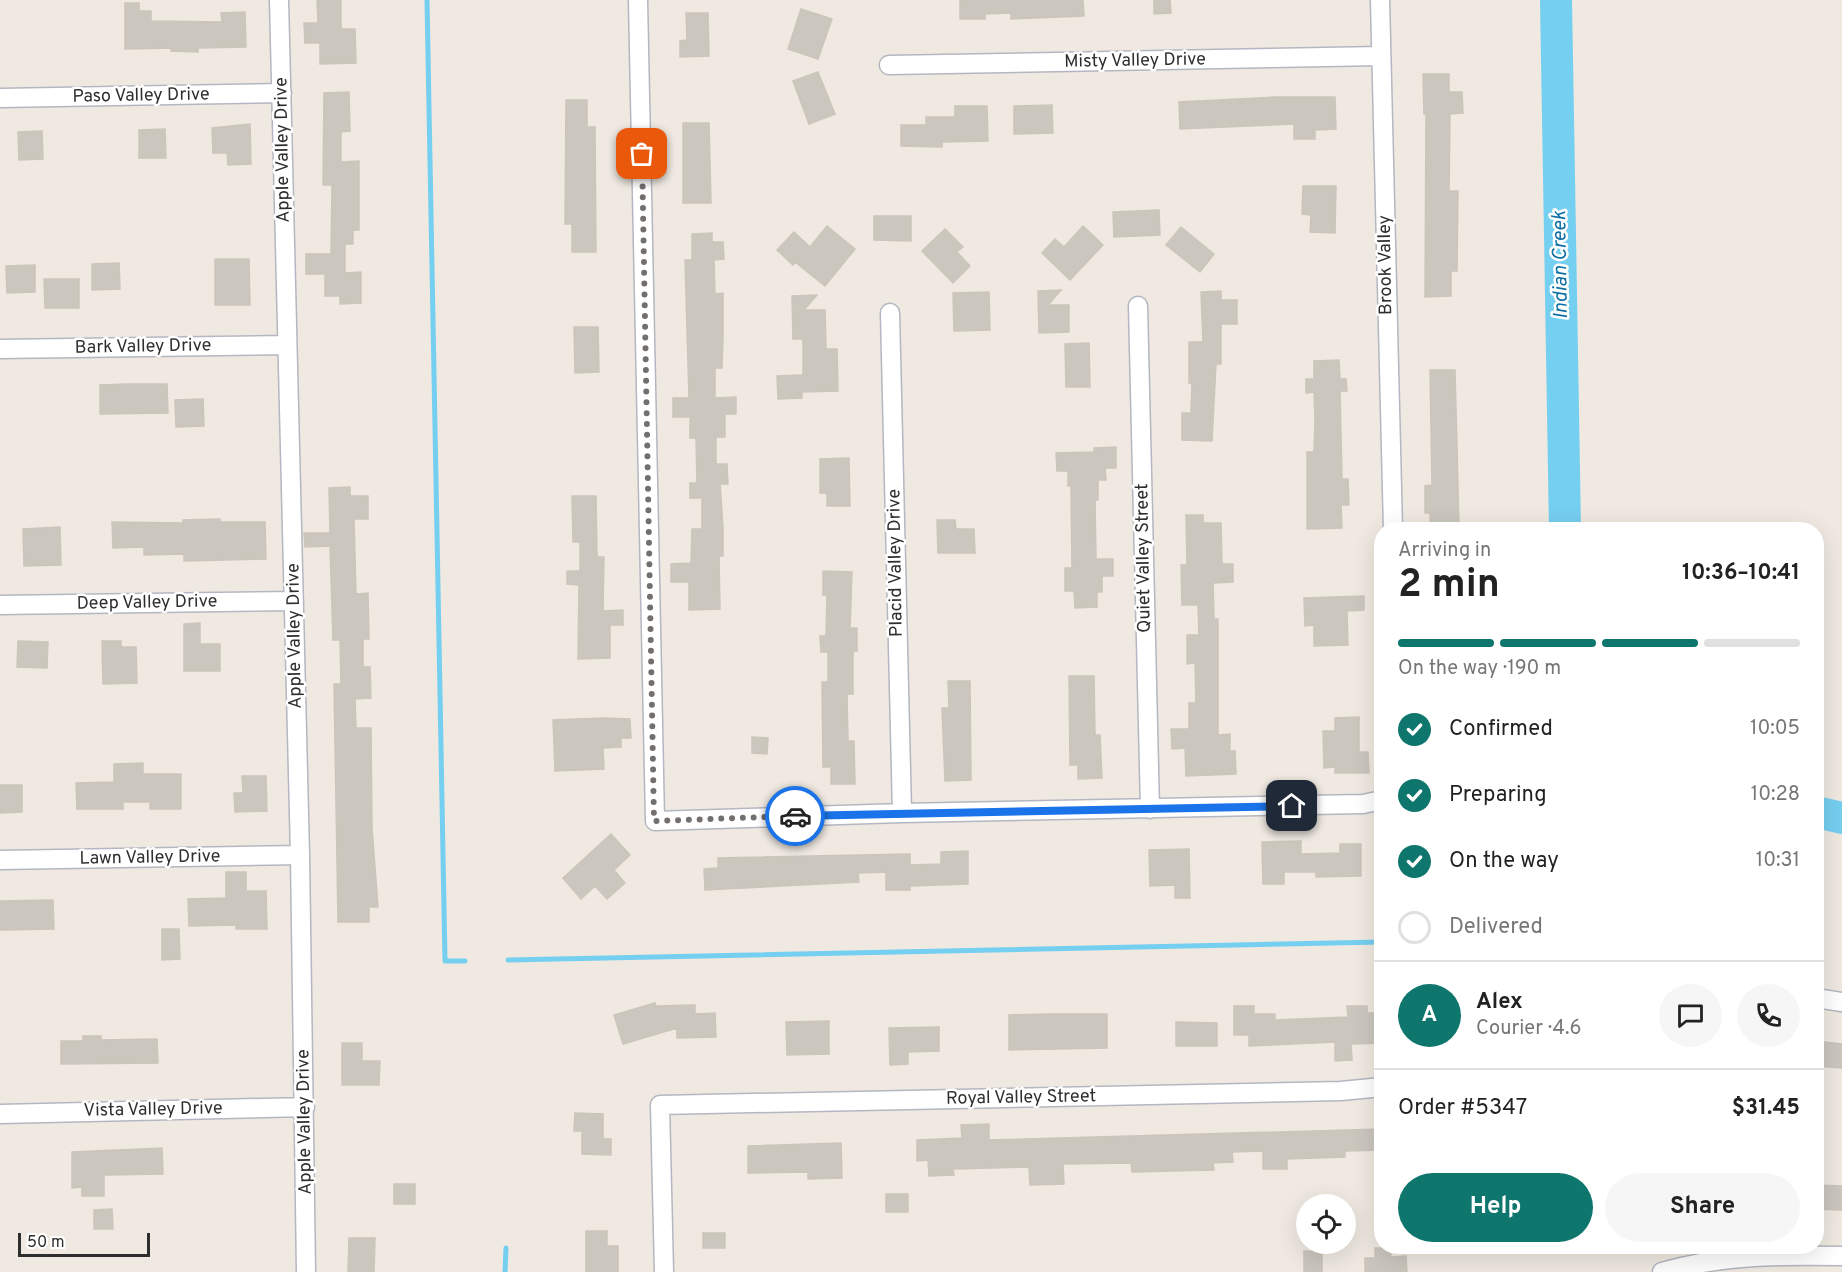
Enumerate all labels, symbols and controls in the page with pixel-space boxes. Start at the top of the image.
street label: Misty Valley Drive [1064,48,1206,74]
street label: Apple Valley Drive [270,77,296,223]
street label: Paso Valley Drive [72,83,210,109]
pin [616,128,667,179]
icon: bag [625,137,658,170]
water label: Indian Creek [1547,210,1575,319]
street label: Brook Valley [1374,215,1398,315]
street label: Bark Valley Drive [74,334,212,360]
street label: Quiet Valley Street [1131,483,1157,633]
street label: Placid Valley Drive [883,489,909,637]
text: Arriving in [1398,538,1491,564]
text: 10:36–10:41 [1682,560,1800,587]
text: 2 min [1398,562,1500,611]
street label: Apple Valley Drive [282,563,308,709]
street label: Deep Valley Drive [76,590,218,616]
text: On the way · 190 m [1398,656,1561,682]
icon: check [1398,713,1431,746]
text: Confirmed [1449,716,1553,743]
text: 10:05 [1750,716,1800,742]
icon: check [1398,779,1431,812]
pin [1266,780,1317,831]
text: Preparing [1449,782,1547,809]
text: 10:28 [1751,782,1800,808]
courier [765,786,825,846]
icon: home [1275,789,1308,822]
icon: car [779,800,812,833]
street label: Lawn Valley Drive [79,845,221,871]
icon: check [1398,845,1431,878]
text: On the way [1449,848,1559,875]
text: 10:31 [1756,848,1800,874]
text: Delivered [1449,914,1543,941]
button: chat [1659,984,1722,1047]
button: phone [1737,984,1800,1047]
text: Alex [1476,989,1523,1016]
text: A [1422,1002,1437,1029]
text: Courier · 4.6 [1476,1016,1581,1042]
street label: Apple Valley Drive [292,1049,318,1195]
street label: Royal Valley Street [946,1085,1096,1111]
text: Order #5347 [1398,1095,1527,1122]
text: $31.45 [1732,1095,1800,1122]
street label: Vista Valley Drive [83,1097,223,1123]
button: Help [1398,1173,1593,1242]
button: Share [1605,1173,1800,1242]
map controls [1296,1194,1356,1254]
button: locate [1296,1194,1356,1254]
scale bar [18,1230,150,1258]
text: 50 m [27,1233,65,1253]

